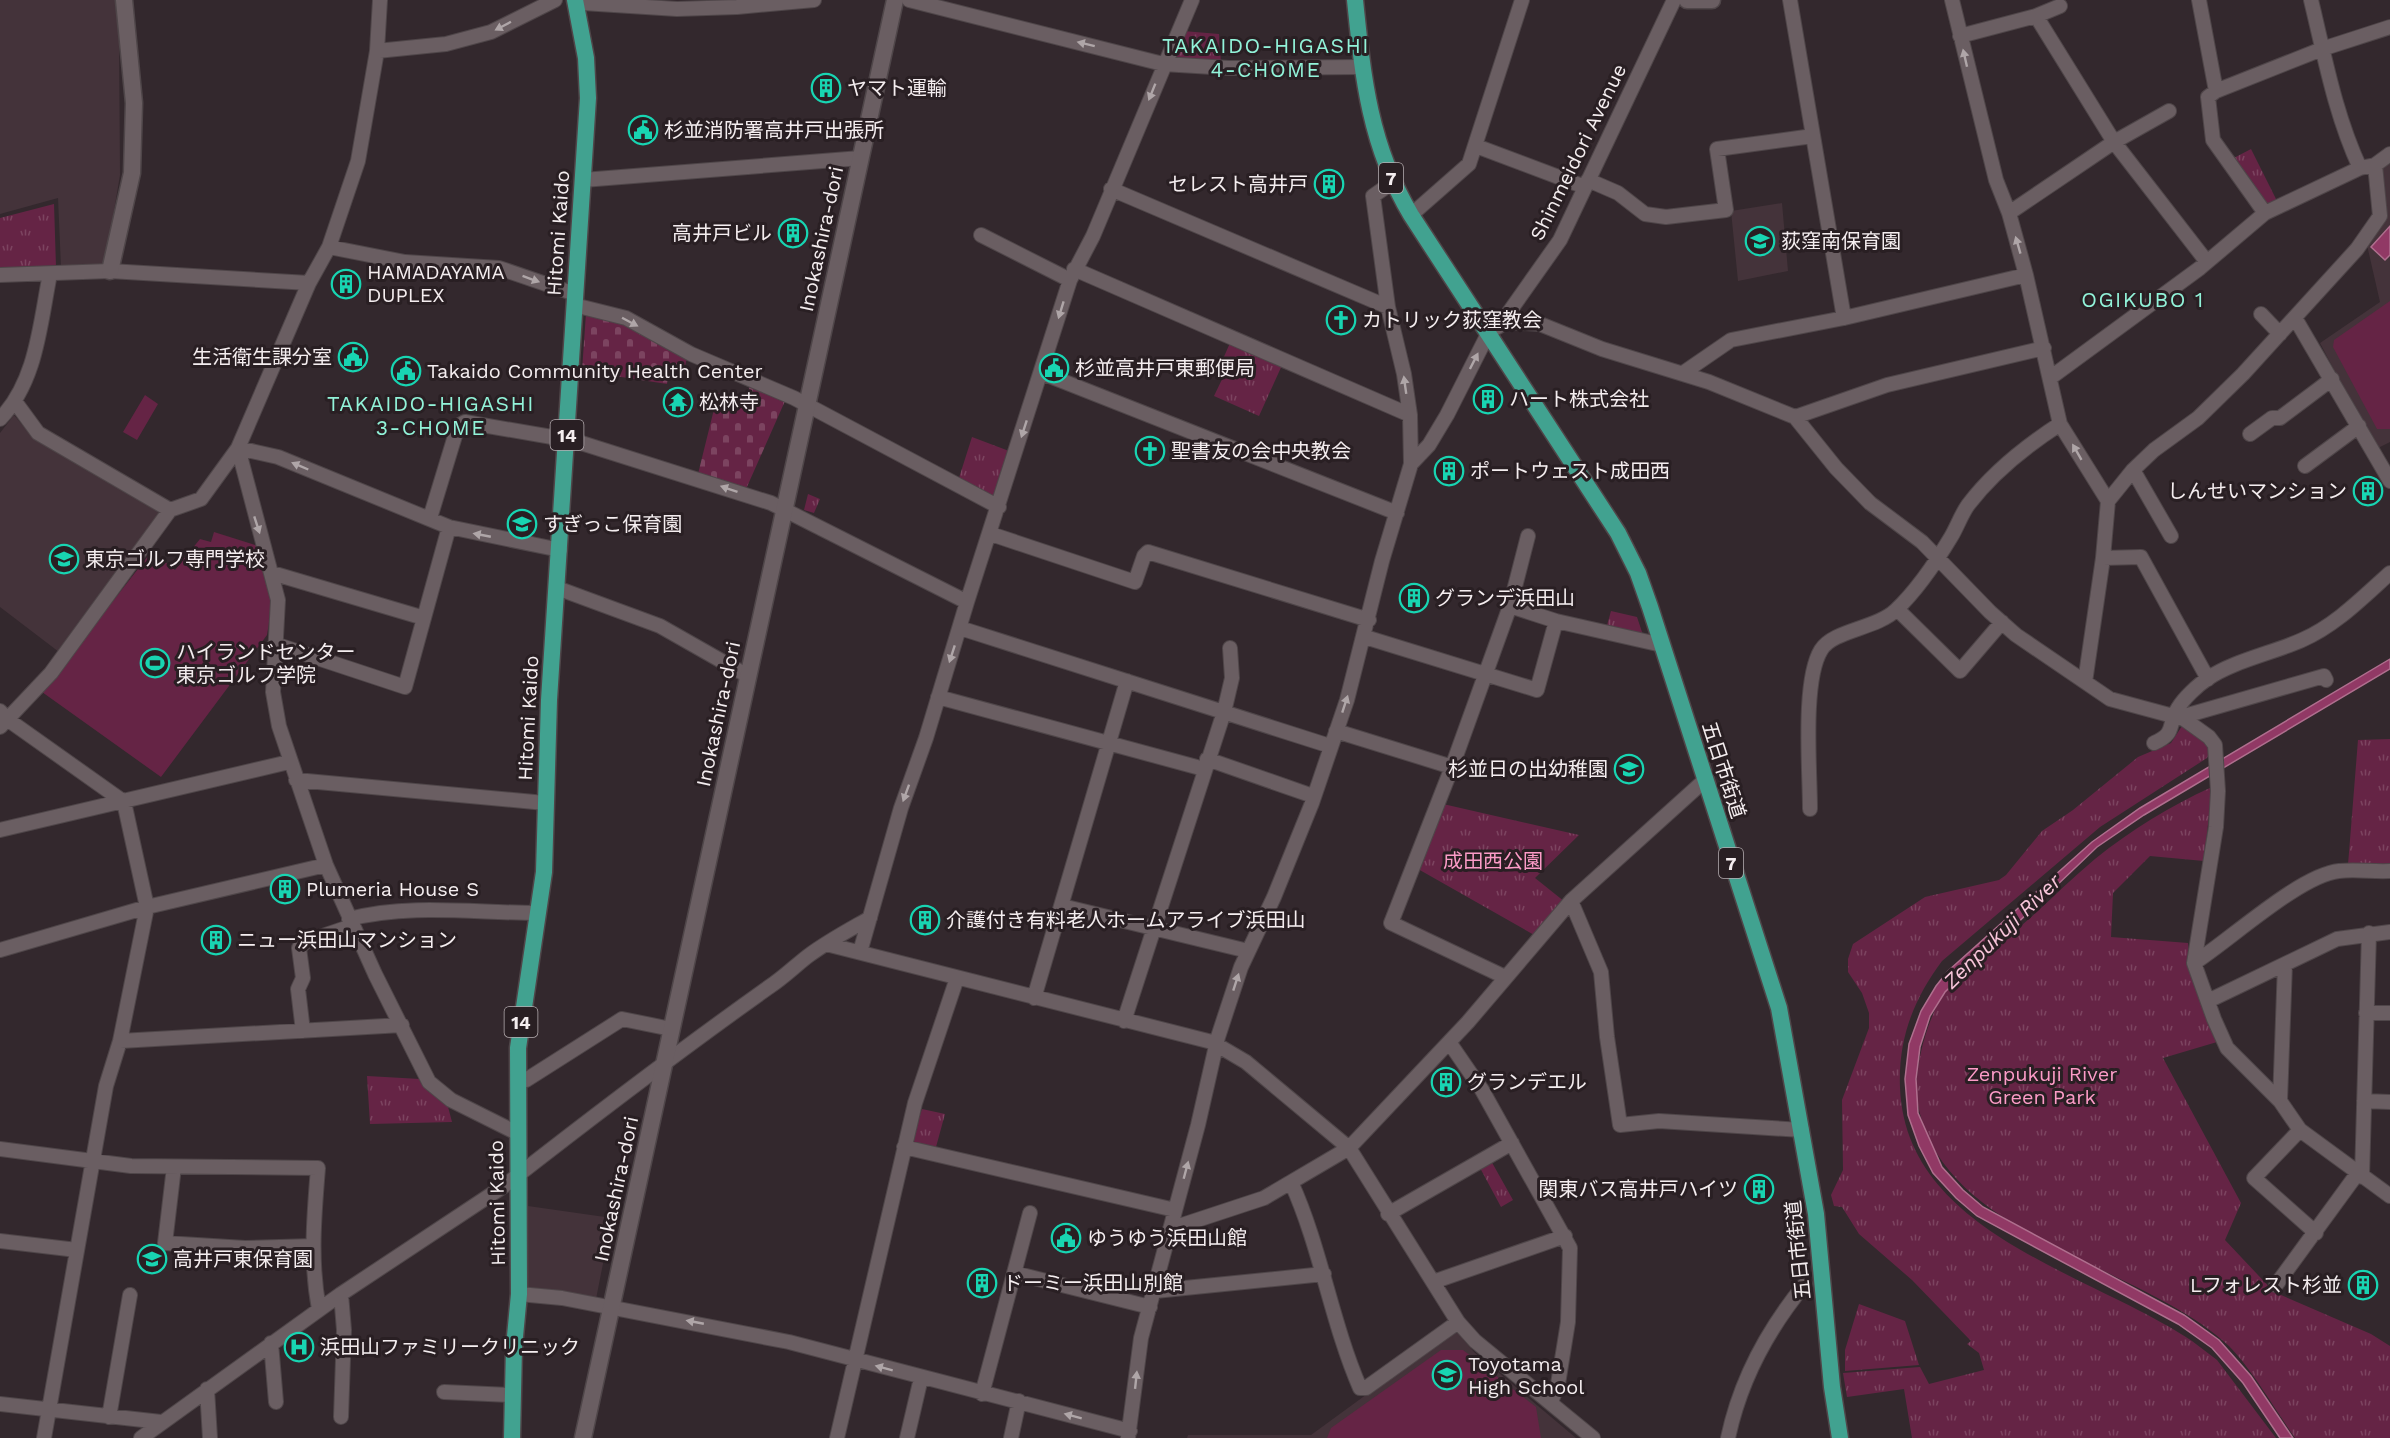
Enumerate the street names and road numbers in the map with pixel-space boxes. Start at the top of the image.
street label: Shinmeidori Avenue [1525,60,1631,244]
road number: 7 [1379,163,1403,193]
street label: Inokashira-dori [794,164,848,314]
street label: Hitomi Kaido [542,170,574,296]
road number: 14 [550,420,584,450]
street label: Inokashira-dori [691,639,745,789]
street label: Hitomi Kaido [513,655,543,781]
street label: 五日市街道 [1697,719,1751,821]
road number: 7 [1719,848,1743,878]
road number: 14 [504,1007,538,1037]
street label: Inokashira-dori [589,1114,643,1264]
street label: Hitomi Kaido [484,1140,510,1266]
street label: 五日市街道 [1781,1199,1815,1301]

